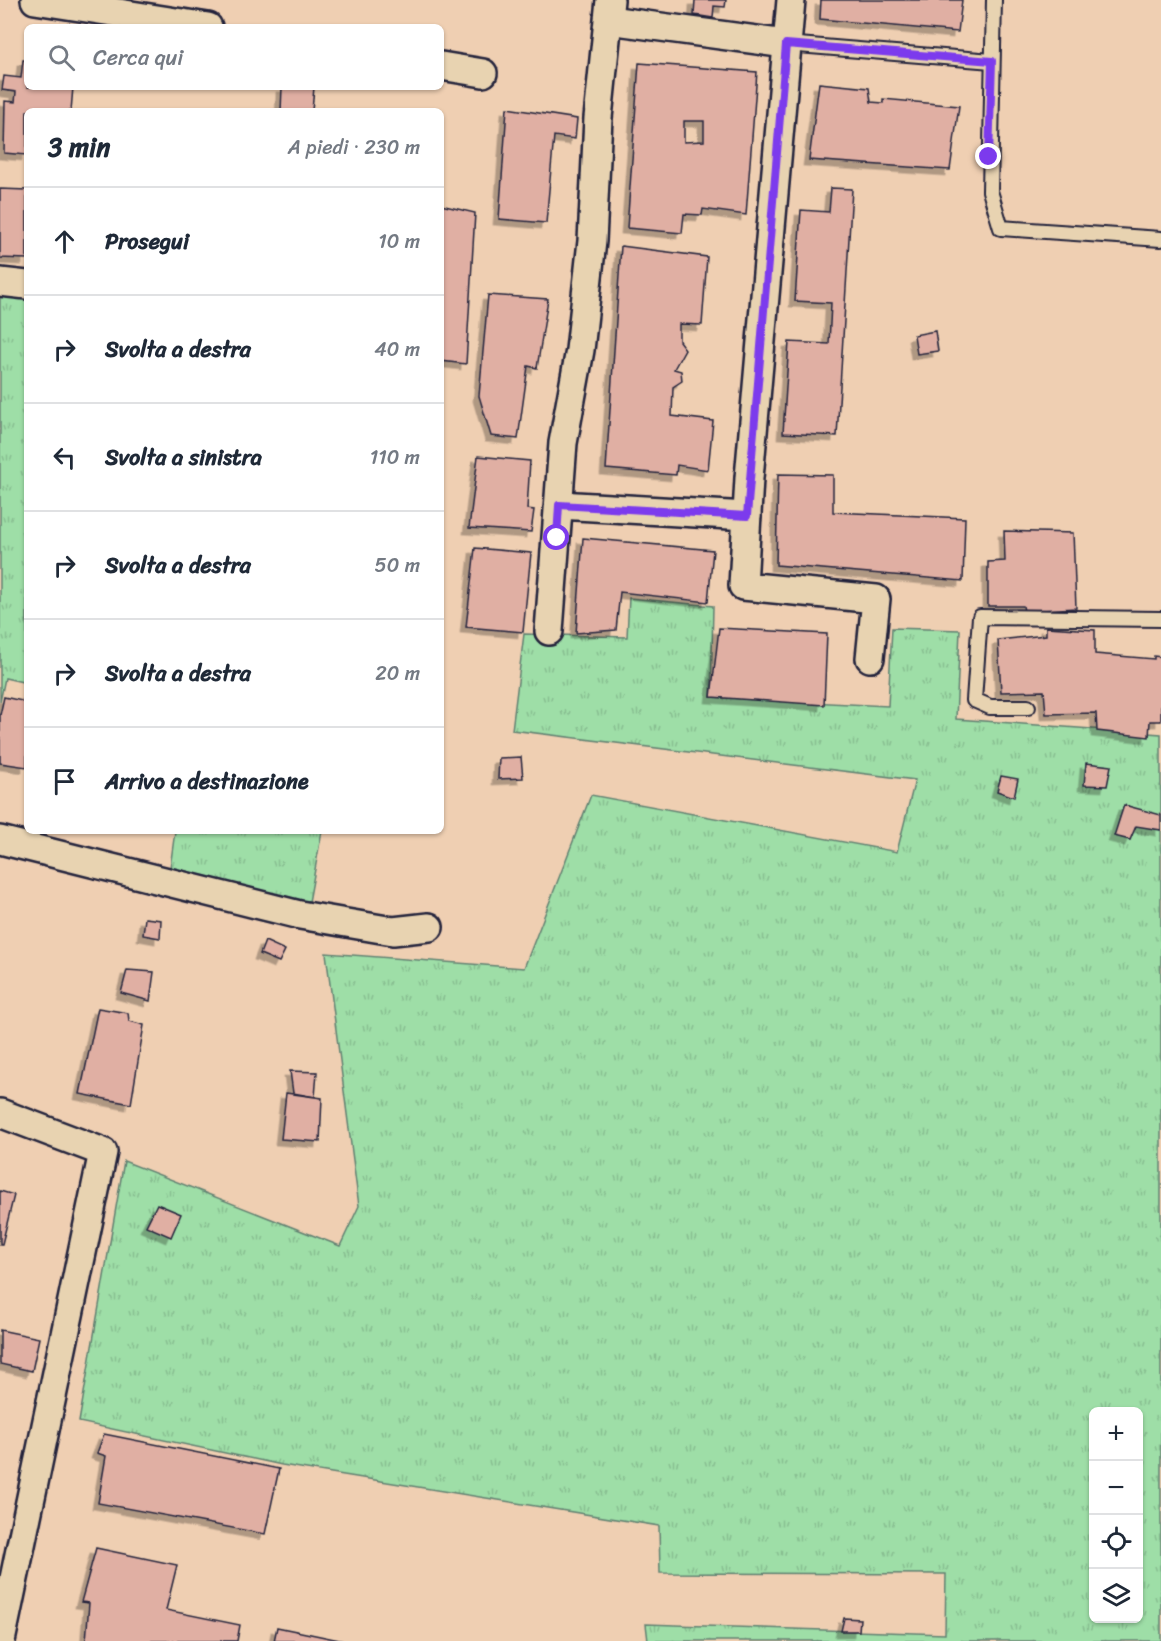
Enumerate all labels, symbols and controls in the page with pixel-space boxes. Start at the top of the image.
search box [24,24,444,90]
text: Cerca qui [93,38,183,77]
icon: search [45,41,78,74]
text: 3 min [48,124,110,170]
text: A piedi · 230 m [288,130,420,165]
route end [975,143,1001,169]
text: Prosegui [105,222,189,261]
text: 10 m [378,224,420,259]
icon: ahead [48,225,81,258]
text: Svolta a destra [105,330,251,369]
text: 40 m [374,332,420,367]
icon: right [48,333,81,366]
text: Svolta a sinistra [105,438,262,477]
text: 110 m [370,440,420,475]
icon: left [48,441,81,474]
route start [543,524,569,550]
text: Svolta a destra [105,546,251,585]
text: 50 m [375,548,420,583]
icon: right [48,549,81,582]
text: Svolta a destra [105,654,251,693]
text: 20 m [375,656,420,691]
icon: right [48,657,81,690]
text: Arrivo a destinazione [105,762,309,801]
icon: arrive [48,765,81,798]
map controls [1089,1407,1143,1623]
button: + [1089,1407,1143,1461]
button: − [1089,1461,1143,1515]
button: locate [1089,1515,1143,1569]
button: layers [1089,1569,1143,1623]

